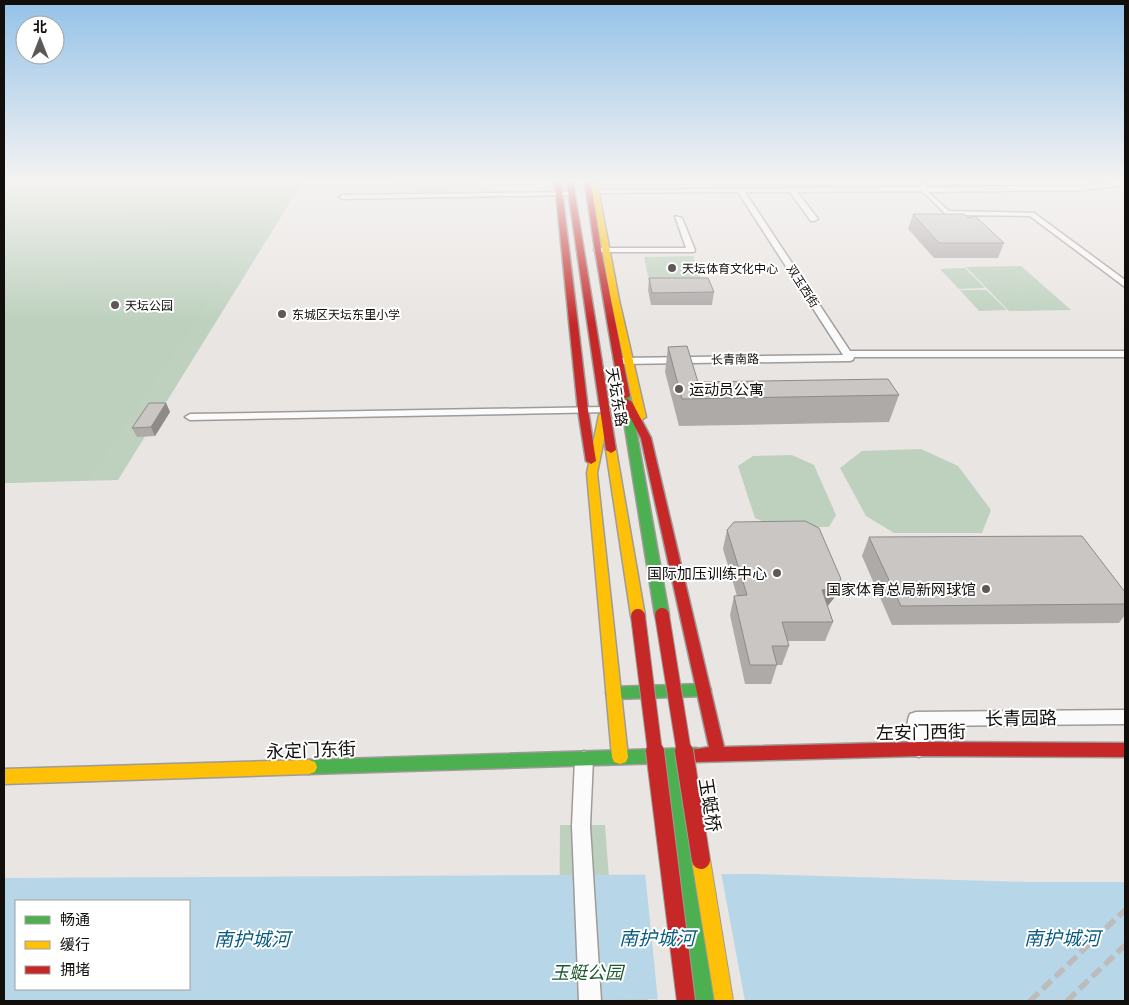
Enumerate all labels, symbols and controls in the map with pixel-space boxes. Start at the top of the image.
north arrow [15,15,65,65]
text: 北 [33,18,47,36]
place label: 天坛体育文化中心 [682,261,778,276]
marker: 天坛体育文化中心 [666,262,678,274]
street label: 双玉西街 [784,262,822,310]
place label: 天坛公园 [125,298,173,313]
marker: 天坛公园 [109,299,121,311]
place label: 东城区天坛东里小学 [292,307,400,322]
marker: 东城区天坛东里小学 [276,308,288,320]
street label: 长青南路 [711,351,759,367]
street label: 天坛东路 [602,366,632,428]
place label: 运动员公寓 [689,380,764,399]
marker: 运动员公寓 [673,383,685,395]
place label: 国际加压训练中心 [647,564,767,583]
marker: 国际加压训练中心 [771,567,783,579]
place label: 国家体育总局新网球馆 [826,580,976,599]
marker: 国家体育总局新网球馆 [980,583,992,595]
street label: 长青园路 [985,706,1057,730]
street label: 左安门西街 [876,720,966,744]
street label: 永定门东街 [266,737,356,763]
street label: 玉蜓桥 [694,777,726,833]
legend [15,900,190,990]
text: 畅通 [60,910,90,929]
water label: 南护城河 [619,926,699,950]
water label: 南护城河 [1024,926,1104,950]
water label: 南护城河 [214,927,294,951]
text: 缓行 [60,935,90,954]
text: 拥堵 [60,960,90,979]
park label: 玉蜓公园 [551,961,626,984]

